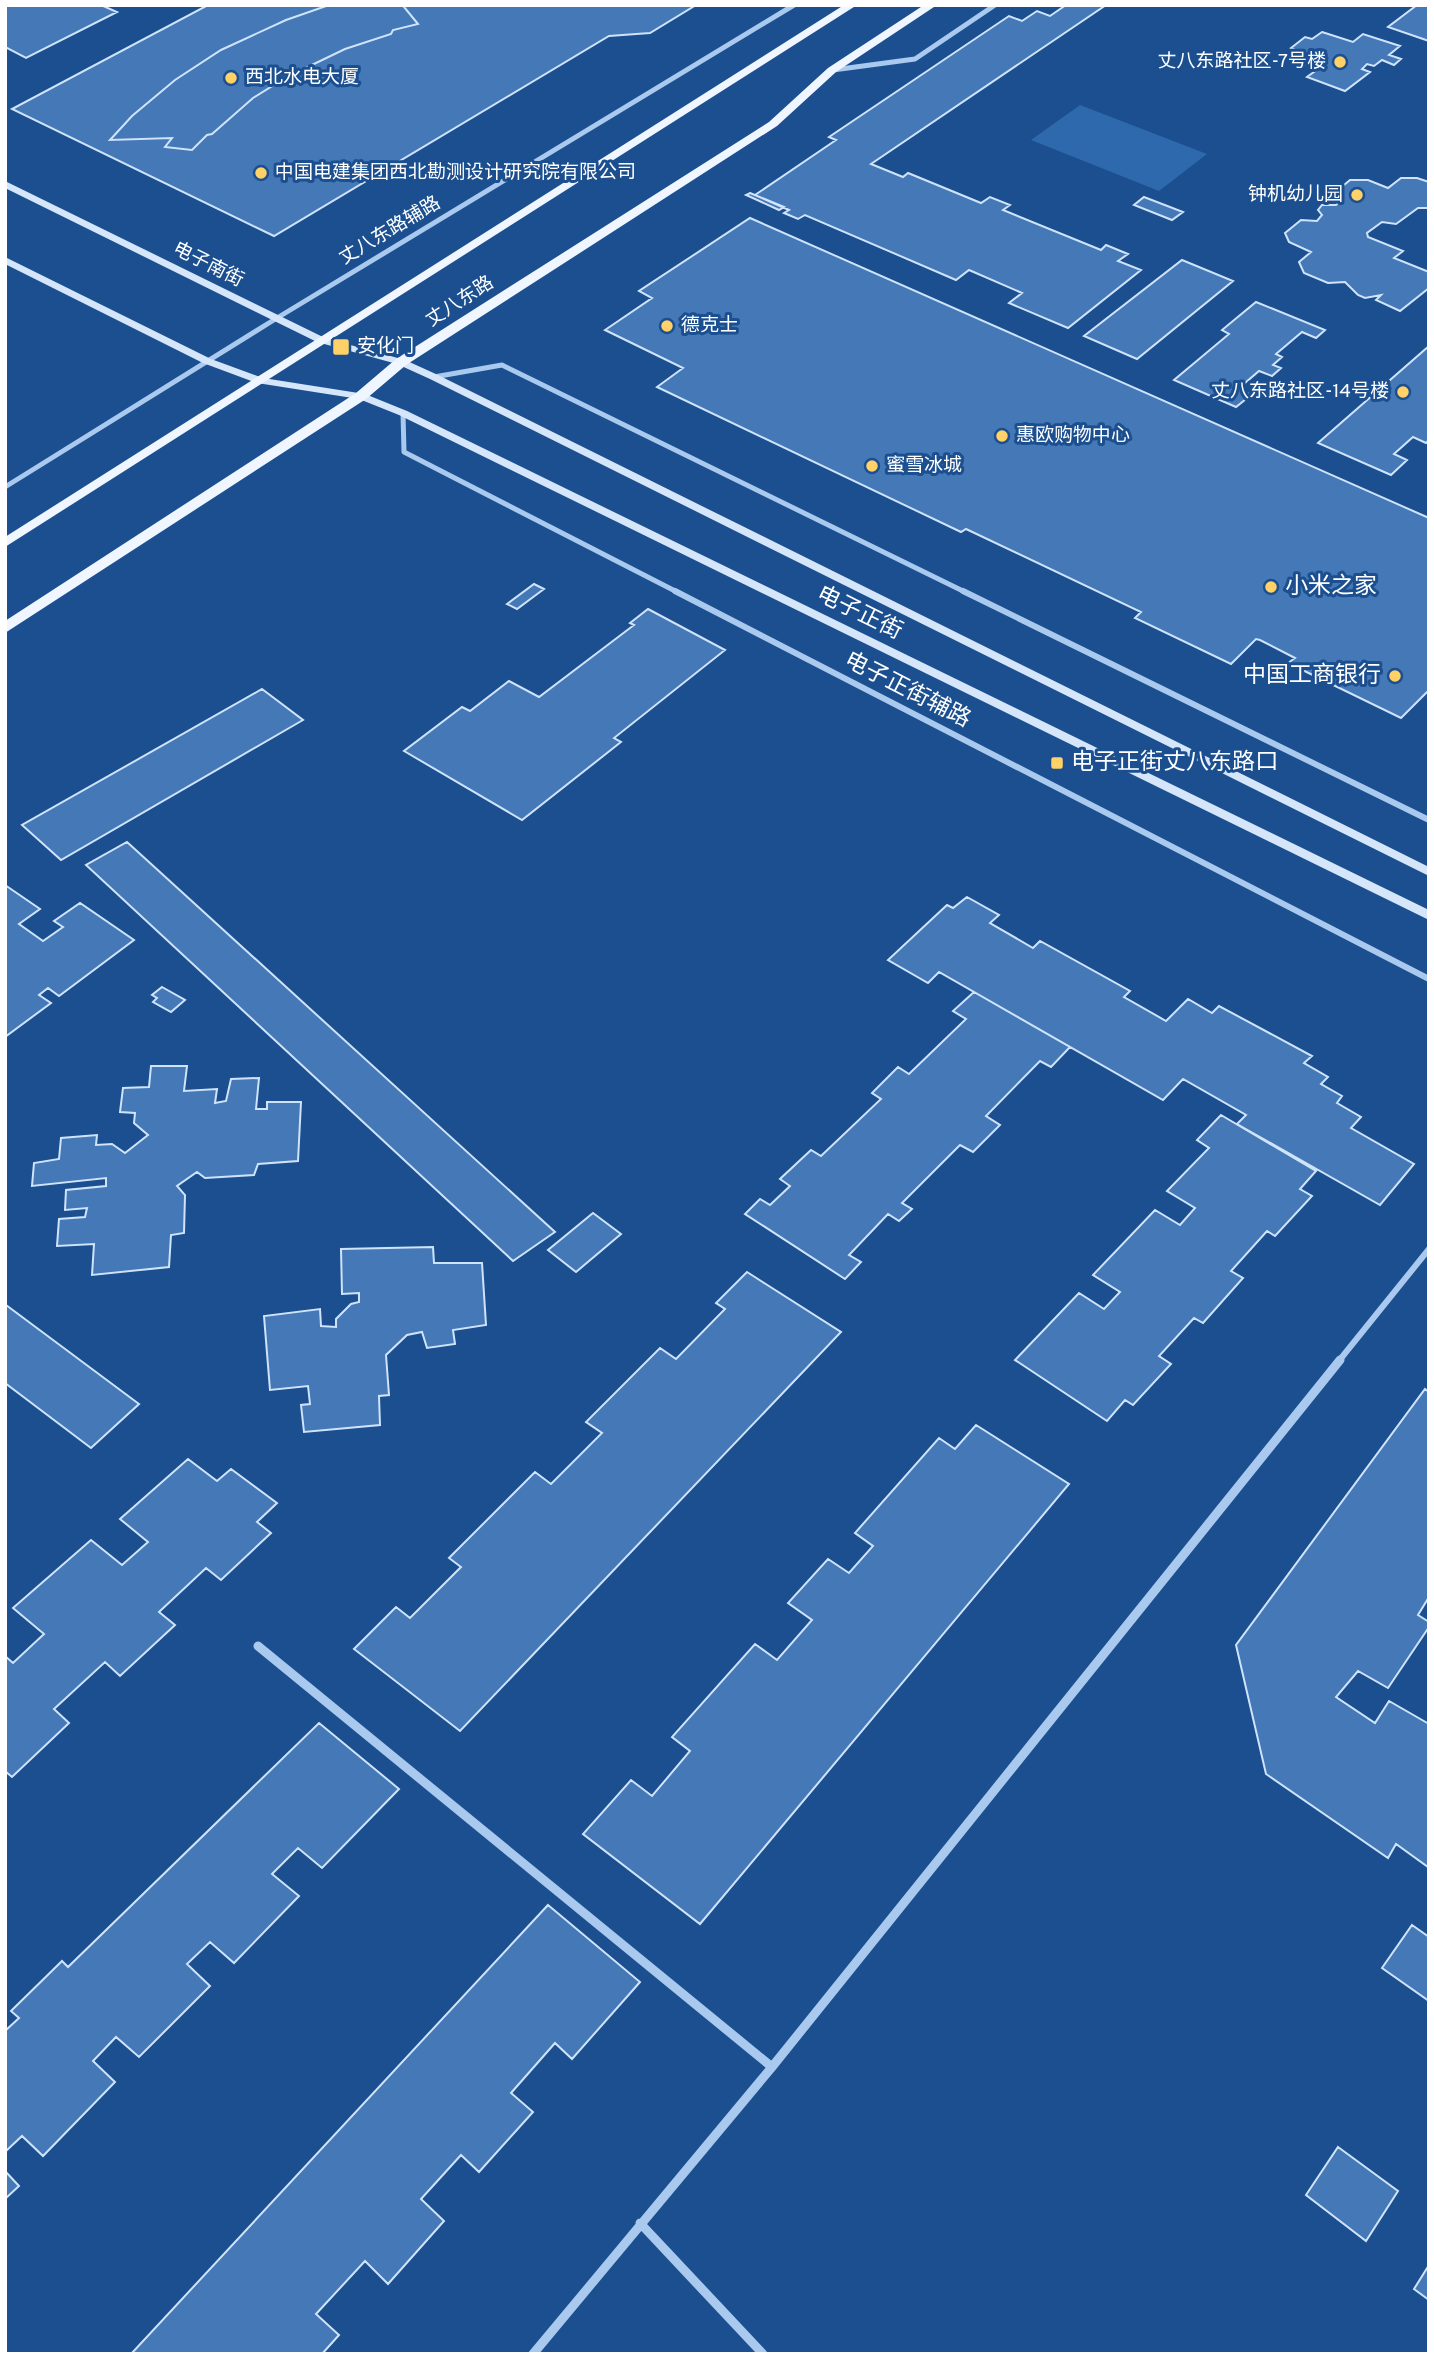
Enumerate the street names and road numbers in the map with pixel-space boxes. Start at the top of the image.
street label: 丈八东路辅路 [335,191,445,271]
street label: 电子南街 [169,237,247,293]
street label: 丈八东路 [422,271,498,333]
street label: 电子正街 [811,581,907,647]
street label: 电子正街辅路 [839,647,975,735]

